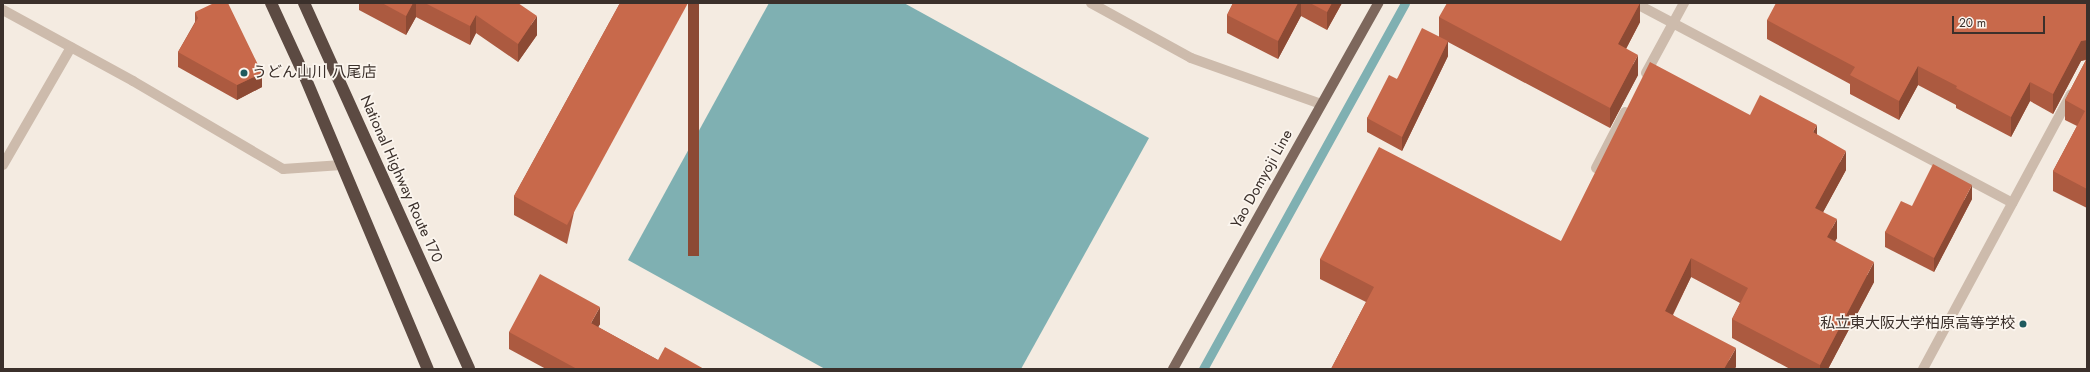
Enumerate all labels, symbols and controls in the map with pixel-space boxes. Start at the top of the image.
scale bar [1954,8,2047,34]
text: 20 m [1959,14,1986,32]
place label: うどん山川 八尾店 [252,64,376,82]
marker: うどん山川 八尾店 [239,68,249,78]
street label: National Highway Route 170 [356,93,446,265]
street label: Yao Domyoji Line [1228,127,1296,231]
place label: 私立東大阪大学柏原高等学校 [1820,315,2015,333]
marker: 私立東大阪大学柏原高等学校 [2018,319,2028,329]

